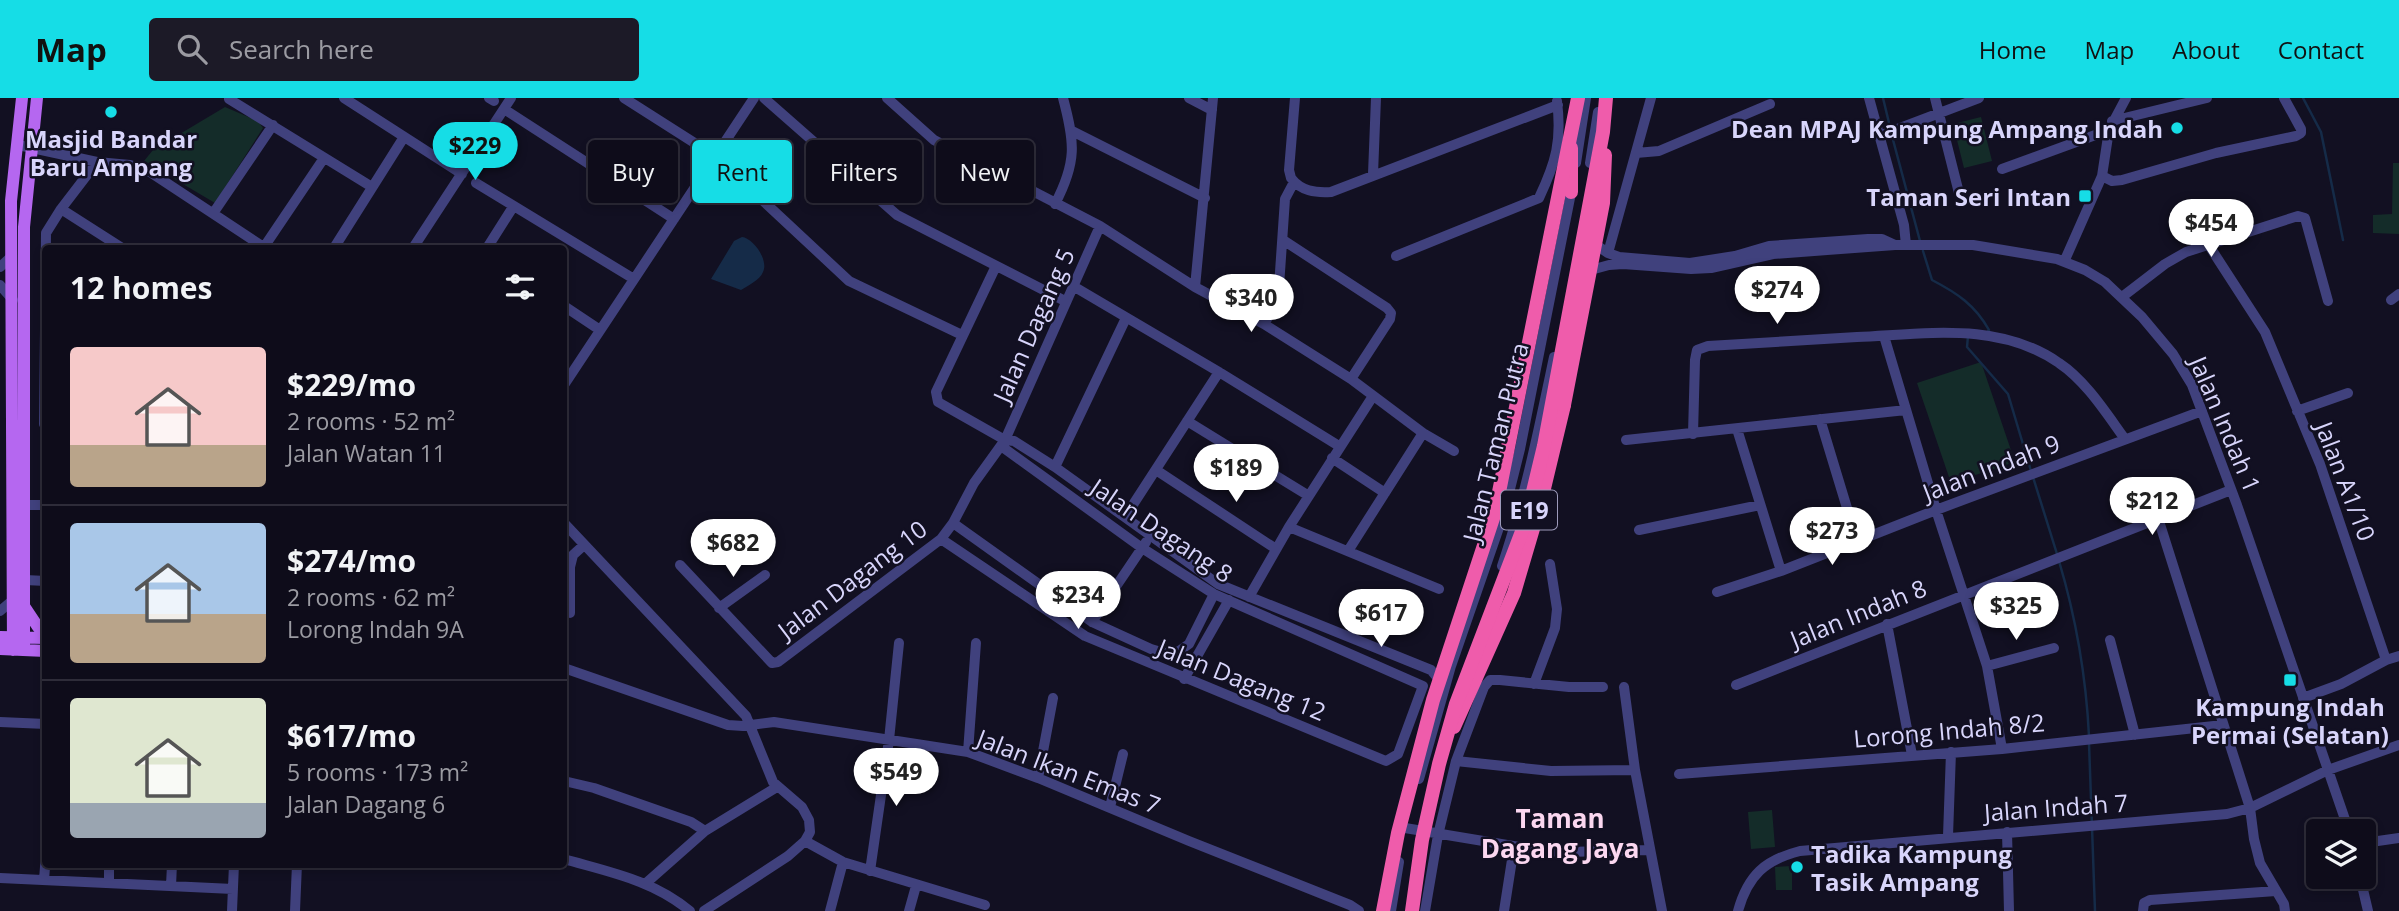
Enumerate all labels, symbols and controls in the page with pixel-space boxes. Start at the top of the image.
search box [149,18,639,81]
text: Map [35,27,107,72]
icon: search [173,30,211,68]
text: Search here [229,31,374,67]
text: Home [1979,33,2047,66]
text: Map [2085,33,2134,66]
text: About [2172,33,2240,66]
text: Contact [2278,33,2364,66]
marker: Masjid Bandar Baru Ampang [103,104,119,120]
place label: Dean MPAJ Kampung Ampang Indah [1731,112,2163,145]
marker: Dean MPAJ Kampung Ampang Indah [2169,120,2185,136]
place label: Masjid Bandar Baru Ampang [25,122,197,183]
pin: $229 [434,122,516,182]
text: $229 [449,129,501,161]
chip: Buy [588,140,678,203]
chip: Rent [692,140,792,203]
chip: Filters [806,140,922,203]
chip: New [936,140,1034,203]
place label: Taman Seri Intan [1866,180,2071,213]
marker: Taman Seri Intan [2077,188,2093,204]
pin: $454 [2170,200,2252,259]
text: $454 [2185,206,2237,238]
street label: Jalan Dagang 5 [984,243,1082,409]
pin: $274 [1736,266,1818,326]
text: 12 homes [70,267,213,308]
icon: filters [501,268,539,306]
text: $274 [1751,273,1803,305]
pin: $340 [1210,274,1292,334]
text: $340 [1225,281,1277,313]
street label: Jalan Taman Putra [1454,339,1536,547]
street label: Jalan Indah 1 [2182,349,2269,497]
text: $229/mo [287,364,416,405]
icon: home [126,375,210,459]
text: 2 rooms · 52 m² [287,405,455,437]
street label: Jalan A1/10 [2307,415,2384,545]
street label: Jalan Indah 9 [1916,426,2064,509]
text: Jalan Watan 11 [287,437,446,469]
pin: $189 [1195,444,1277,504]
text: $189 [1210,451,1262,483]
street label: Jalan Dagang 8 [1083,469,1240,590]
pin: $212 [2111,478,2193,537]
text: $212 [2126,484,2178,516]
road number: E19 [1501,490,1557,530]
pin: $273 [1791,508,1873,567]
street label: Jalan Dagang 10 [769,512,933,647]
text: $273 [1806,514,1858,546]
pin: $682 [692,519,774,579]
text: $682 [707,526,759,558]
text: $274/mo [287,540,416,581]
icon: home [126,551,210,635]
street label: Jalan Indah 8 [1783,571,1931,656]
pin: $234 [1037,572,1119,631]
text: $234 [1052,578,1104,610]
text: 2 rooms · 62 m² [287,581,455,613]
pin: $325 [1975,582,2057,642]
pin: $617 [1340,589,1422,649]
text: $325 [1990,589,2042,621]
text: $617 [1355,596,1407,628]
text: Lorong Indah 9A [287,613,464,645]
street label: Jalan Dagang 12 [1151,629,1331,728]
marker: Kampung Indah Permai (Selatan) [2282,672,2298,688]
place label: Kampung Indah Permai (Selatan) [2191,690,2389,751]
street label: Lorong Indah 8/2 [1852,705,2046,755]
text: $617/mo [287,715,416,756]
street label: Jalan Ikan Emas 7 [971,720,1165,821]
icon: home [126,726,210,810]
pin: $549 [855,748,937,808]
text: $549 [870,755,922,787]
text: 5 rooms · 173 m² [287,756,468,788]
street label: Jalan Indah 7 [1981,786,2129,829]
text: Jalan Dagang 6 [287,788,445,820]
district label: Taman Dagang Jaya [1481,800,1639,866]
map controls [2306,819,2376,889]
button: layers [2306,819,2376,889]
place label: Tadika Kampung Tasik Ampang [1811,837,2012,898]
marker: Tadika Kampung Tasik Ampang [1789,859,1805,875]

